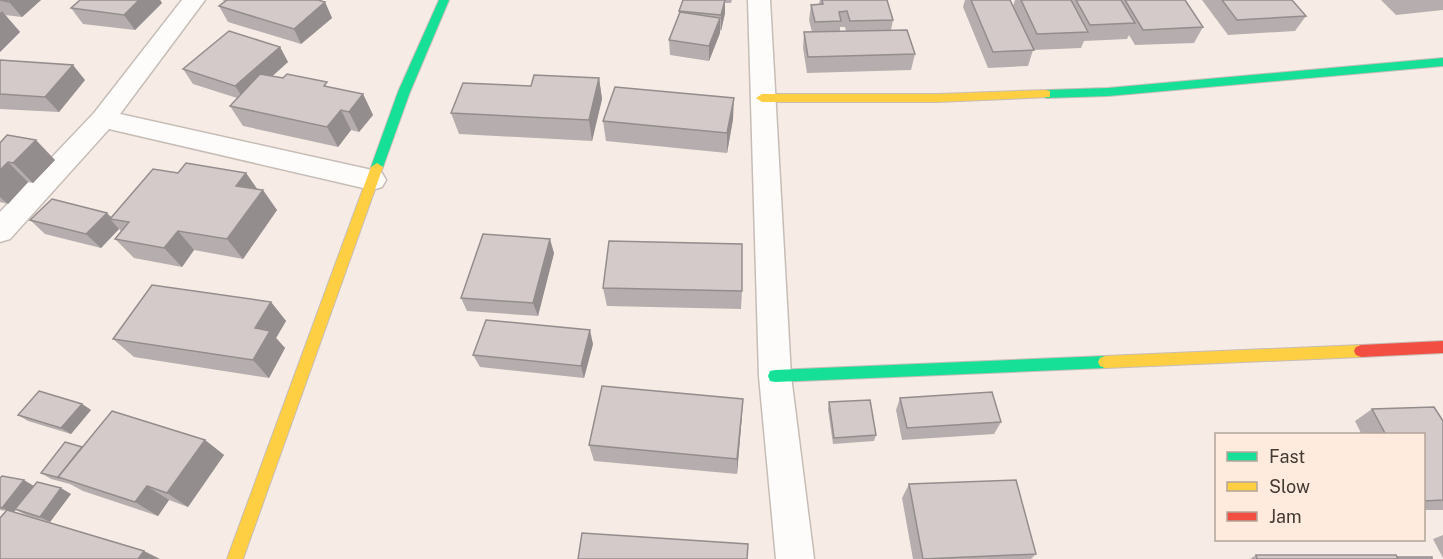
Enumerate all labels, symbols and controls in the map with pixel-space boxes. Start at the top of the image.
legend [1215,433,1425,541]
text: Fast [1269,446,1305,467]
text: Slow [1269,476,1310,497]
text: Jam [1269,506,1302,527]

